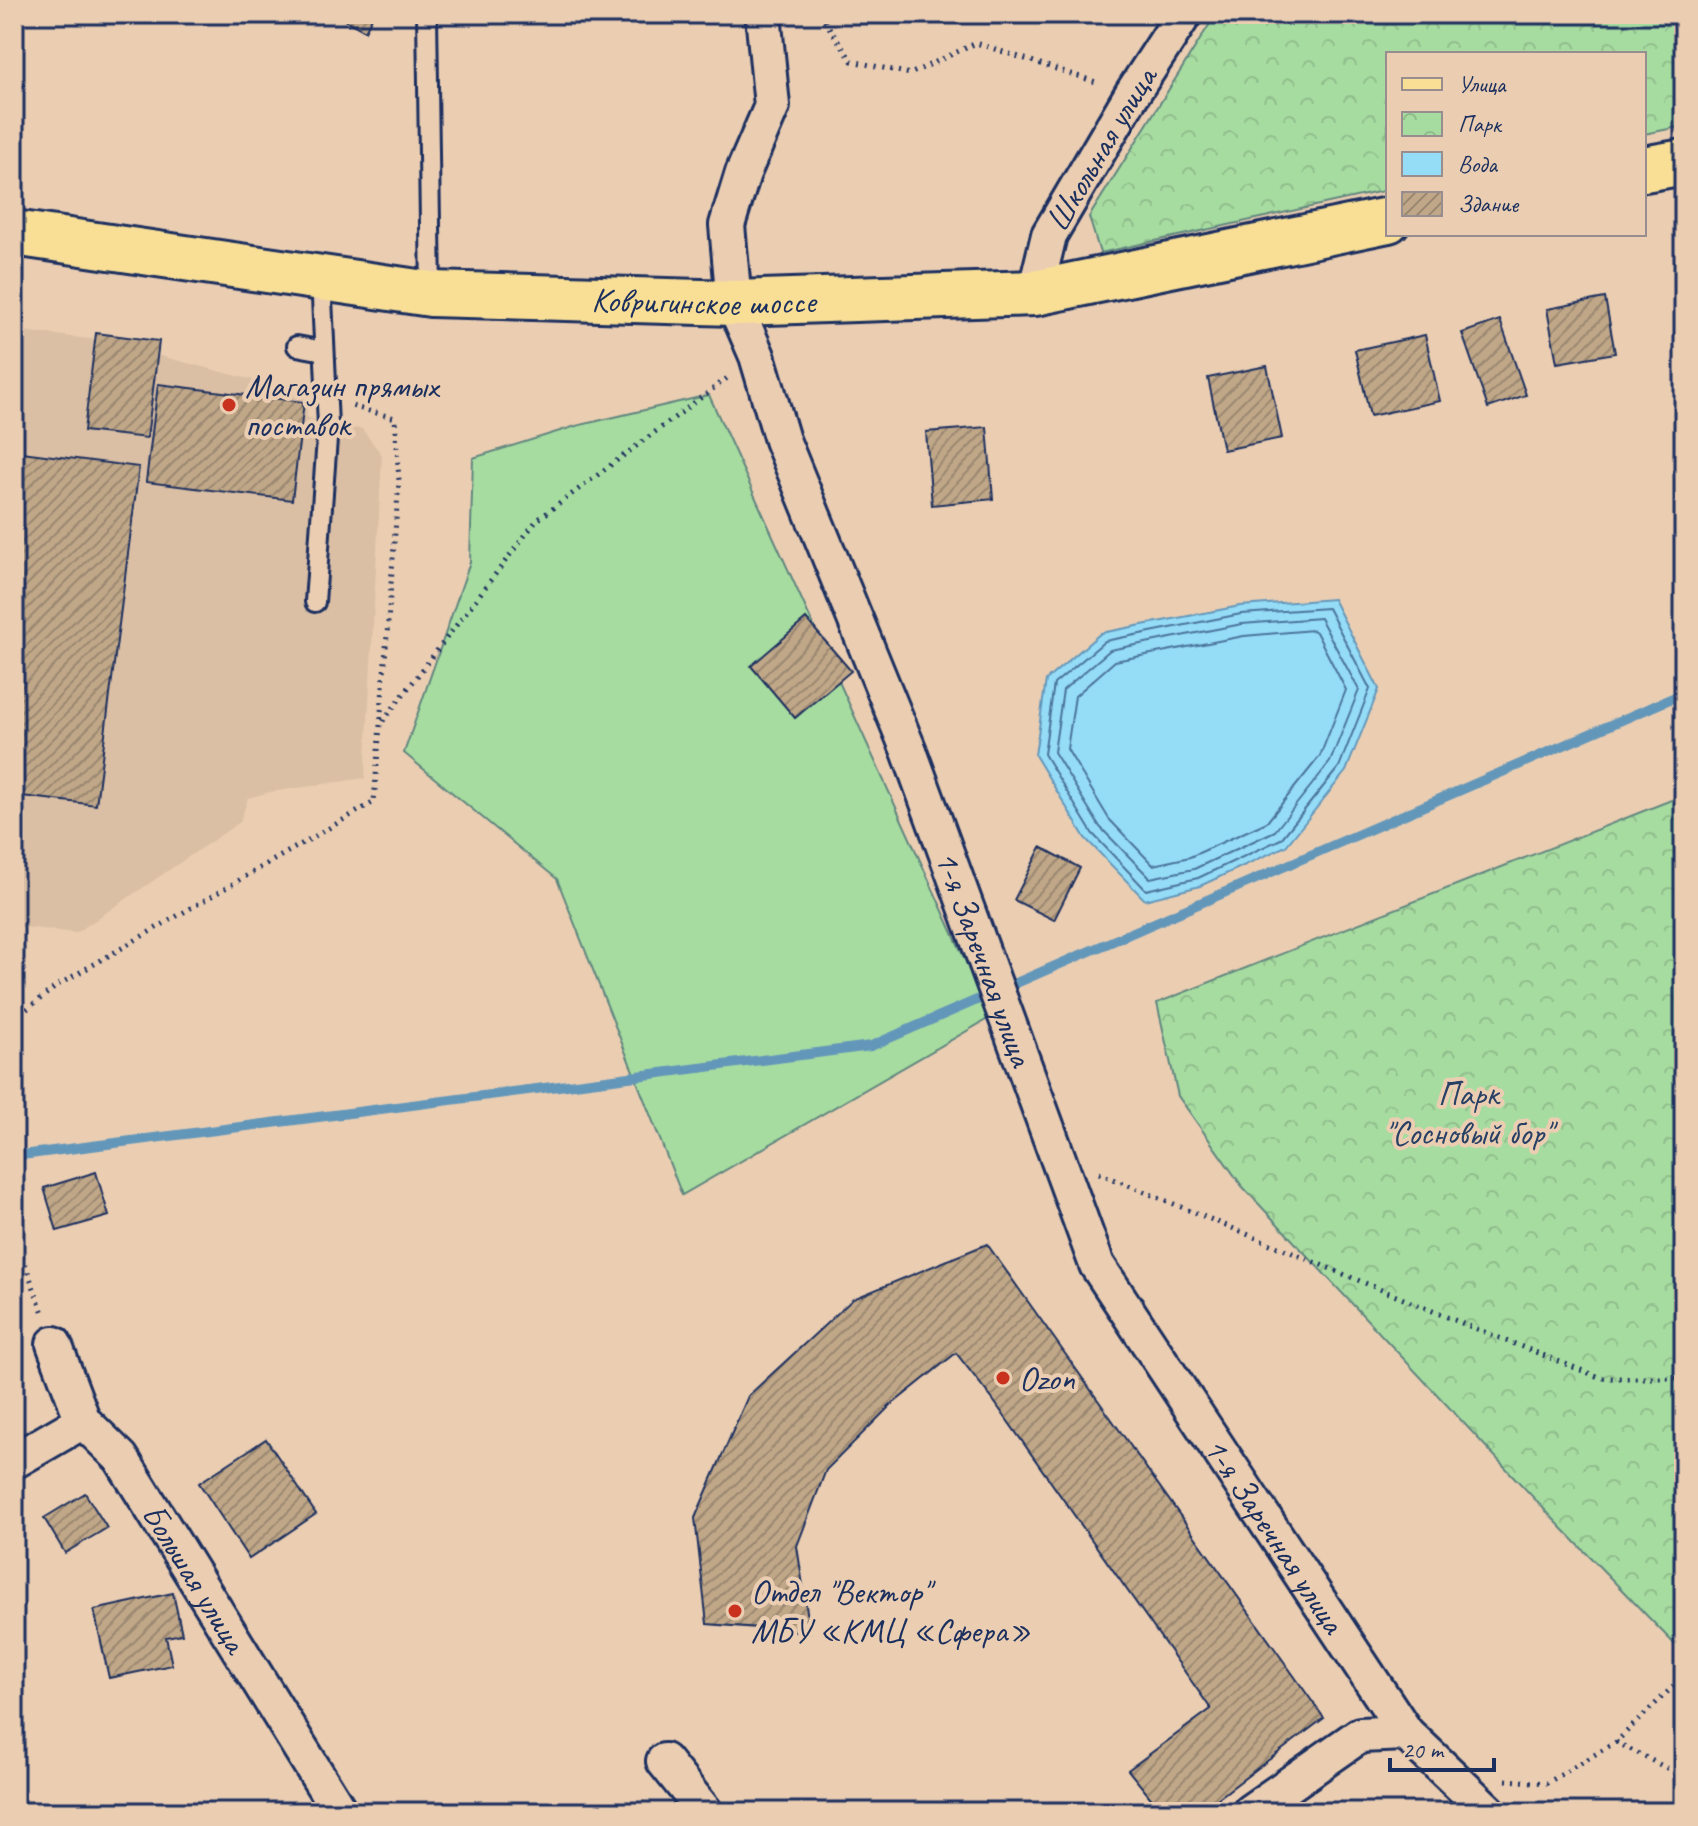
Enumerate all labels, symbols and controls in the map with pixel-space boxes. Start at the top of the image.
legend [1386,52,1646,236]
street label: Школьная улица [1035,56,1167,239]
text: Улица [1458,69,1507,99]
text: Парк [1458,109,1503,139]
text: Вода [1458,149,1498,179]
text: Здание [1458,189,1520,219]
street label: Ковригинское шоссе [591,277,819,325]
place label: Магазин прямых поставок [245,364,440,446]
marker: Магазин прямых поставок [220,396,238,414]
street label: 1-я Заречная улица [926,844,1045,1074]
park label: Парк "Сосновый бор" [1384,1072,1559,1154]
place label: Ozon [1019,1357,1076,1400]
marker: Ozon [994,1369,1012,1387]
street label: 1-я Заречная улица [1195,1428,1357,1643]
street label: Большая улица [133,1495,259,1663]
place label: Отдел "Вектор" МБУ «КМЦ «Сфера» [751,1570,1031,1652]
marker: Отдел "Вектор" МБУ «КМЦ «Сфера» [726,1602,744,1620]
scale bar [1390,1722,1494,1772]
text: 20 m [1402,1735,1445,1765]

